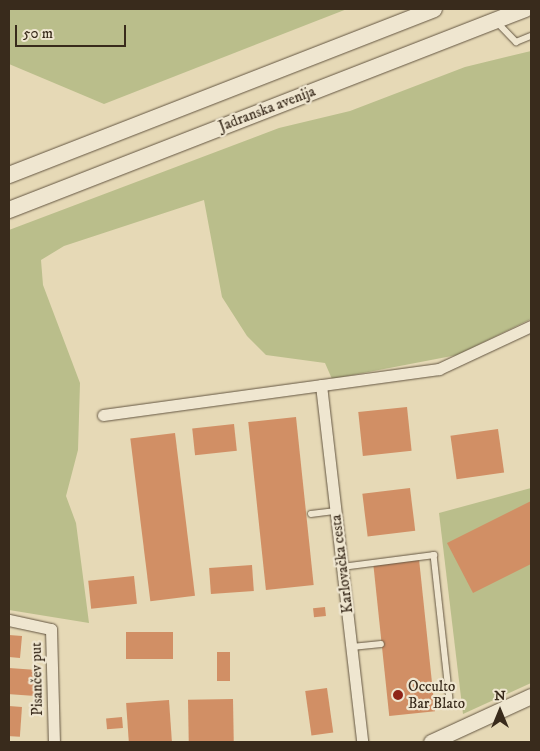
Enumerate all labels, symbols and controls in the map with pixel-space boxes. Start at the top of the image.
scale bar [18,15,129,47]
text: 50 m [23,24,53,43]
street label: Jadranska avenija [216,82,318,136]
street label: Karlovačka cesta [327,514,357,614]
street label: Pisančev put [27,642,47,716]
place label: Occulto Bar Blato [408,677,465,712]
north arrow [475,686,525,736]
text: N [494,687,506,705]
marker: Occulto Bar Blato [392,689,404,701]

